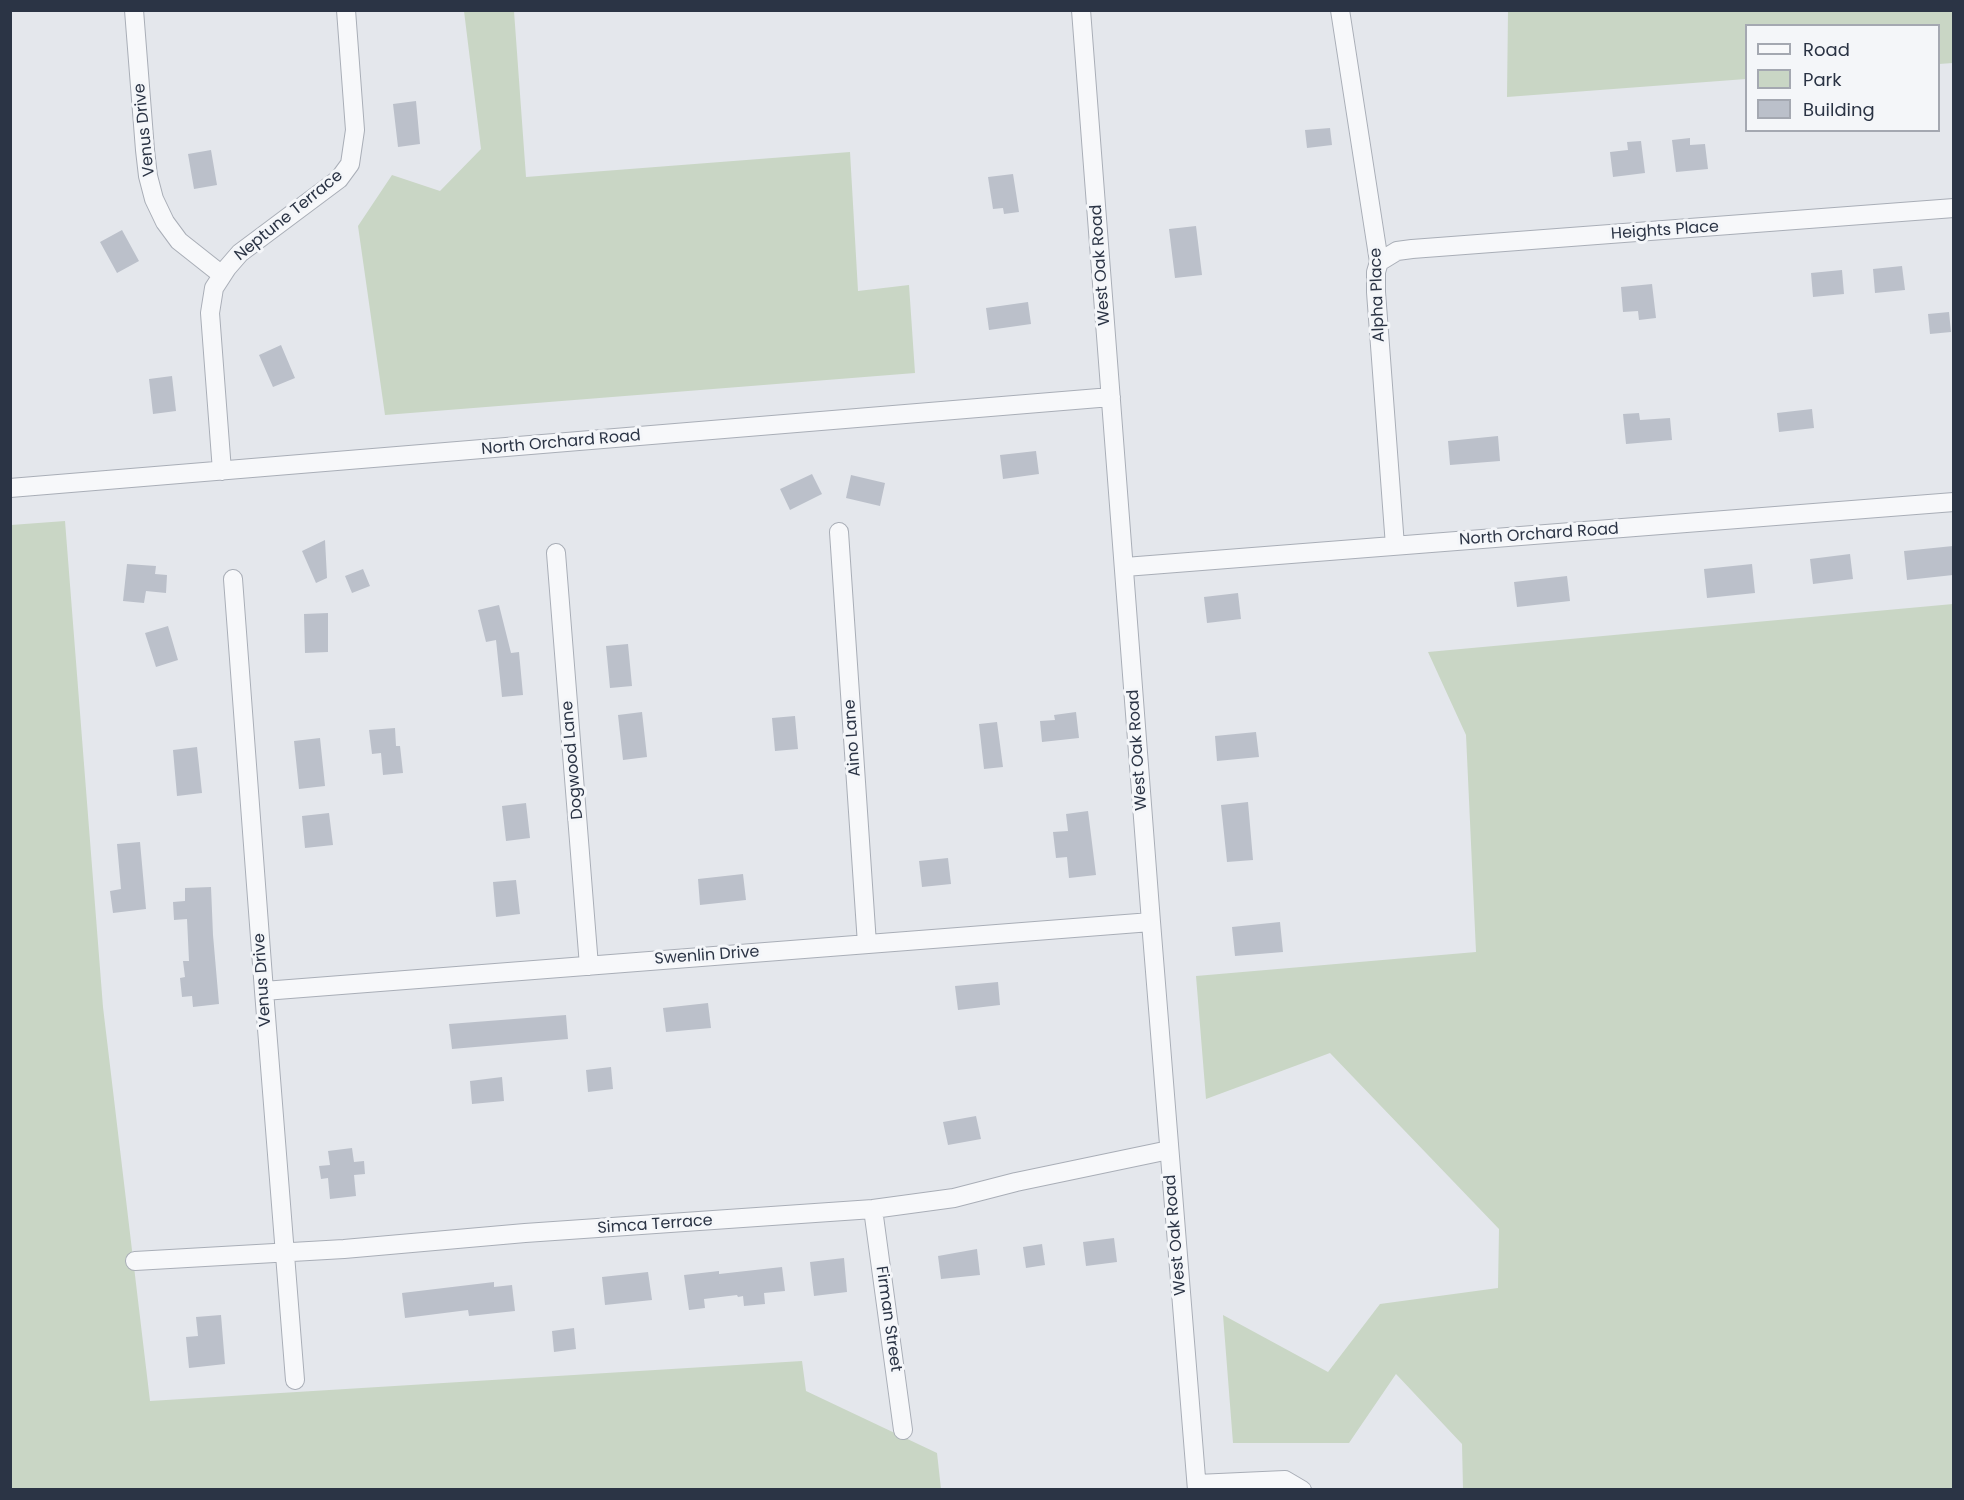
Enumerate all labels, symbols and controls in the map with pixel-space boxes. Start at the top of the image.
legend [1745,24,1940,132]
text: Road [1803,37,1850,62]
text: Park [1803,67,1842,92]
street label: Venus Drive [131,82,159,178]
text: Building [1803,97,1875,122]
street label: Neptune Terrace [231,167,347,265]
street label: West Oak Road [1087,204,1115,326]
street label: Heights Place [1610,218,1720,244]
street label: Alpha Place [1367,247,1389,343]
street label: North Orchard Road [481,426,641,460]
street label: North Orchard Road [1459,520,1619,550]
street label: West Oak Road [1124,689,1152,811]
street label: Aino Lane [841,699,865,777]
street label: Dogwood Lane [558,700,588,820]
street label: Venus Drive [250,932,276,1028]
street label: Swenlin Drive [654,943,760,969]
street label: West Oak Road [1161,1174,1191,1296]
street label: Simca Terrace [597,1211,713,1239]
street label: Firman Street [871,1265,905,1373]

